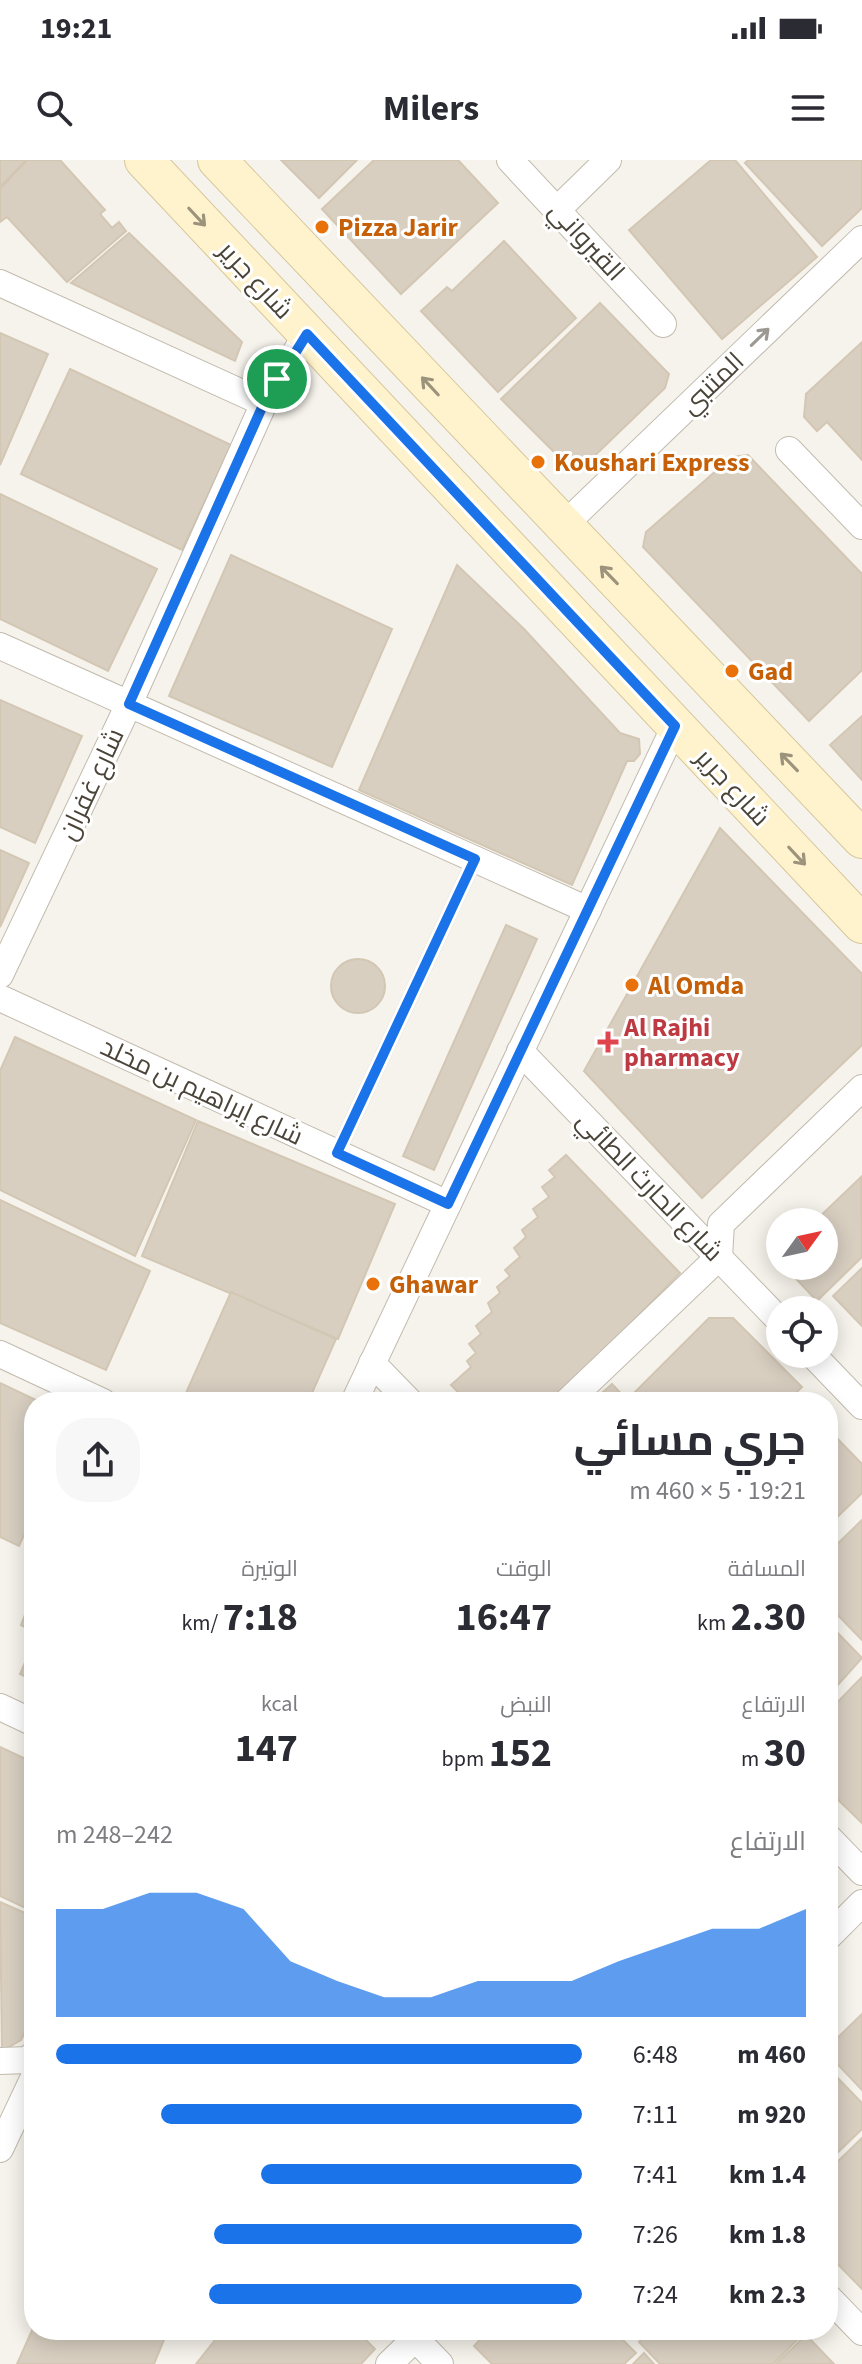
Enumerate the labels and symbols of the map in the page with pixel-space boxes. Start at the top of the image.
street label: القيرواني [538,193,633,291]
one-way arrow [188,207,207,227]
place label: Pizza Jarir [338,209,459,246]
marker: Pizza Jarir [313,218,331,236]
street label: شارع جرير [208,232,301,328]
one-way arrow [750,328,769,347]
street label: المتنبي [672,344,754,424]
pin [243,345,311,413]
one-way arrow [420,376,439,396]
place label: Koushari Express [554,444,749,481]
marker: Koushari Express [529,453,547,471]
one-way arrow [599,565,618,585]
place label: Gad [748,653,793,690]
marker: Gad [723,662,741,680]
street label: شارع غفران [49,722,134,846]
street label: شارع جرير [685,739,778,835]
one-way arrow [780,753,798,773]
one-way arrow [787,845,806,865]
place label: Al Omda [647,967,744,1004]
marker: Al Omda [623,976,641,994]
place label: Al Rajhi pharmacy [623,1009,740,1076]
street label: شارع إبراهيم بن مخلد [94,1028,309,1155]
marker: Al Rajhi pharmacy [599,1033,617,1051]
street label: شارع الحارث الطائي [567,1103,731,1271]
north arrow [766,1208,838,1280]
place label: Ghawar [389,1266,479,1303]
marker: Ghawar [364,1275,382,1293]

